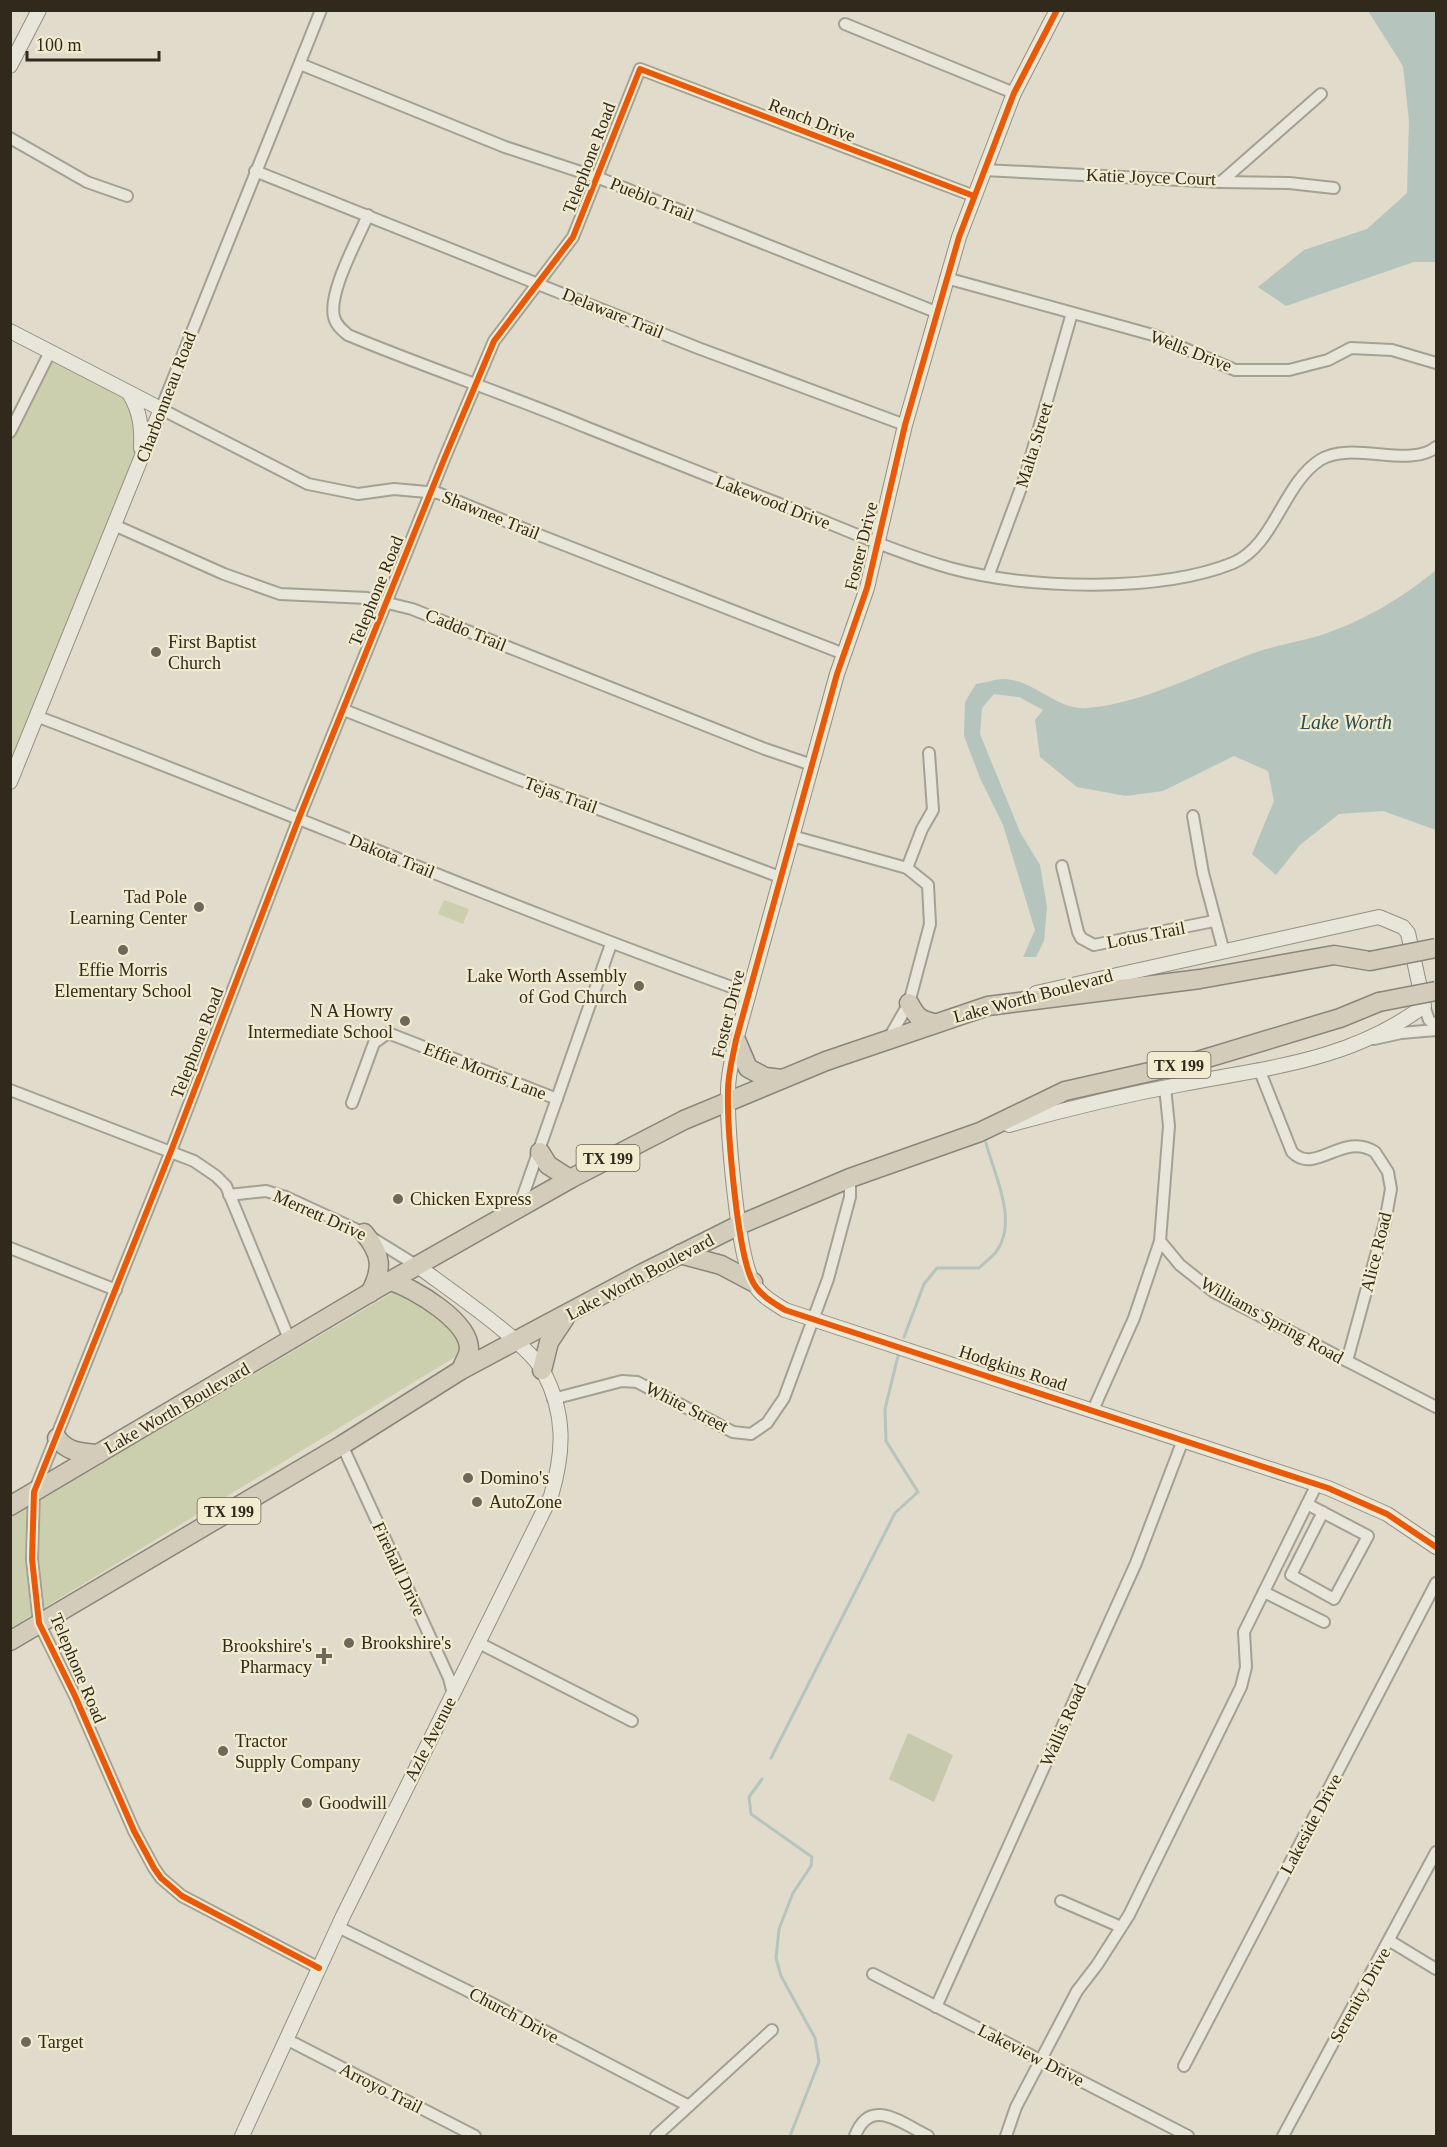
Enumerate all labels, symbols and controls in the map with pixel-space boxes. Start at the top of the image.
scale bar [27,24,159,62]
text: 100 m [36,35,82,55]
street label: Rench Drive [766,94,858,146]
street label: Telephone Road [559,100,619,216]
street label: Katie Joyce Court [1086,165,1216,189]
street label: Pueblo Trail [607,173,697,225]
street label: Delaware Trail [559,284,667,342]
street label: Wells Drive [1147,326,1235,376]
street label: Charbonneau Road [132,329,200,465]
street label: Malta Street [1012,400,1056,490]
street label: Lakewood Drive [713,471,833,533]
street label: Shawnee Trail [439,486,543,544]
street label: Foster Drive [840,500,882,592]
street label: Telephone Road [345,533,407,649]
street label: Caddo Trail [423,605,509,655]
place label: First Baptist Church [168,632,257,673]
marker: First Baptist Church [149,645,163,659]
water label: Lake Worth [1299,711,1392,733]
street label: Tejas Trail [522,773,600,817]
street label: Dakota Trail [346,830,438,882]
place label: Tad Pole Learning Center [70,887,187,928]
marker: Tad Pole Learning Center [192,900,206,914]
street label: Lotus Trail [1105,918,1187,952]
marker: Effie Morris Elementary School [116,943,130,957]
place label: Effie Morris Elementary School [54,960,192,1001]
street label: Lake Worth Boulevard [951,965,1115,1027]
place label: Lake Worth Assembly of God Church [467,966,627,1007]
street label: Foster Drive [707,968,749,1060]
marker: Lake Worth Assembly of God Church [632,979,646,993]
street label: Telephone Road [167,985,227,1101]
place label: N A Howry Intermediate School [248,1001,393,1042]
marker: N A Howry Intermediate School [398,1014,412,1028]
street label: Effie Morris Lane [421,1038,549,1104]
road number: TX 199 [1148,1052,1210,1078]
road number: TX 199 [576,1145,640,1171]
street label: Merrett Drive [270,1186,370,1244]
place label: Chicken Express [410,1189,531,1209]
marker: Chicken Express [391,1192,405,1206]
street label: Alice Road [1356,1210,1396,1294]
street label: Lake Worth Boulevard [563,1230,717,1324]
street label: Williams Spring Road [1197,1272,1347,1368]
street label: Hodgkins Road [956,1341,1070,1395]
street label: Lake Worth Boulevard [101,1358,253,1458]
street label: White Street [642,1378,732,1436]
place label: Domino's [480,1468,549,1488]
marker: Domino's [461,1471,475,1485]
place label: AutoZone [489,1492,562,1512]
marker: AutoZone [470,1495,484,1509]
road number: TX 199 [198,1498,260,1524]
street label: Firehall Drive [368,1519,430,1619]
street label: Telephone Road [46,1610,110,1726]
place label: Brookshire's [361,1633,451,1653]
place label: Brookshire's Pharmacy [222,1636,312,1677]
marker: Brookshire's [342,1636,356,1650]
marker: Brookshire's Pharmacy [317,1649,331,1663]
street label: Wallis Road [1036,1681,1090,1769]
street label: Azle Avenue [400,1693,460,1785]
place label: Tractor Supply Company [235,1731,361,1772]
marker: Tractor Supply Company [216,1744,230,1758]
street label: Lakeside Drive [1276,1771,1346,1877]
place label: Goodwill [319,1793,387,1813]
marker: Goodwill [300,1796,314,1810]
street label: Serenity Drive [1326,1944,1394,2046]
street label: Church Drive [466,1983,562,2047]
street label: Lakeview Drive [975,2020,1087,2090]
place label: Target [38,2032,83,2052]
marker: Target [19,2035,33,2049]
street label: Arroyo Trail [336,2059,426,2117]

